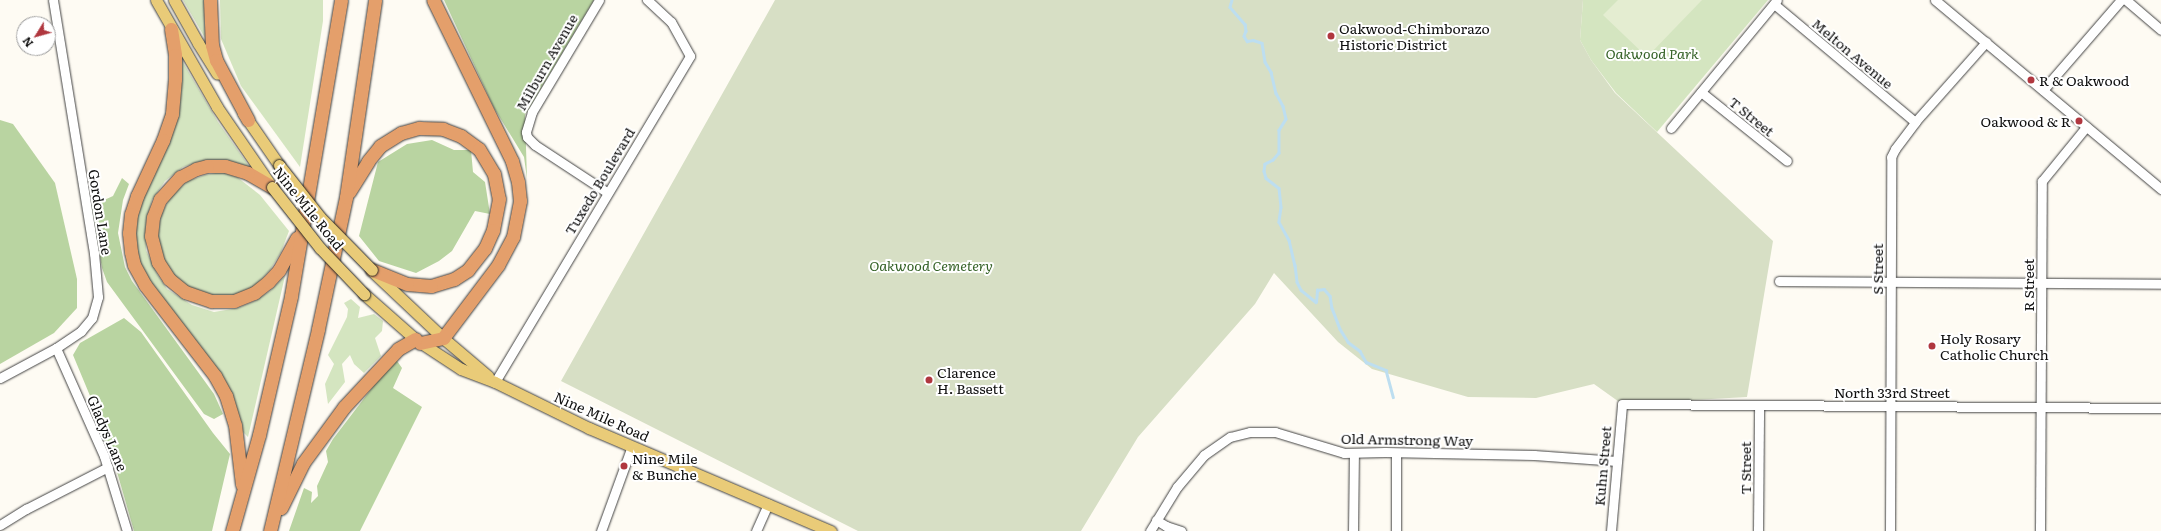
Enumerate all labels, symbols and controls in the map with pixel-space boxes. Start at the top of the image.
street label: Milburn Avenue [512,11,580,113]
street label: Melton Avenue [1809,14,1897,92]
north arrow [16,16,56,56]
place label: Oakwood-Chimborazo Historic District [1339,20,1490,52]
marker: Oakwood-Chimborazo Historic District [1326,31,1336,41]
text: N [18,34,36,51]
park label: Oakwood Park [1605,45,1699,61]
place label: R & Oakwood [2039,72,2129,88]
marker: R & Oakwood [2026,75,2036,85]
street label: T Street [1726,93,1778,139]
place label: Oakwood & R [1981,113,2071,129]
marker: Oakwood & R [2074,116,2084,126]
street label: Tuxedo Boulevard [560,124,638,238]
street label: Nine Mile Road [270,163,348,253]
street label: Gordon Lane [86,168,116,256]
street label: S Street [1869,243,1885,295]
park label: Oakwood Cemetery [869,257,993,273]
street label: R Street [2020,258,2036,312]
place label: Holy Rosary Catholic Church [1940,330,2049,362]
marker: Holy Rosary Catholic Church [1927,341,1937,351]
place label: Clarence H. Bassett [937,364,1004,396]
marker: Clarence H. Bassett [924,375,934,385]
street label: North 33rd Street [1834,384,1950,400]
street label: Nine Mile Road [552,388,652,444]
street label: Gladys Lane [85,393,131,473]
street label: Kuhn Street [1590,425,1614,507]
street label: Old Armstrong Way [1341,429,1473,449]
street label: T Street [1737,441,1753,495]
place label: Nine Mile & Bunche [632,450,698,482]
marker: Nine Mile & Bunche [619,461,629,471]

